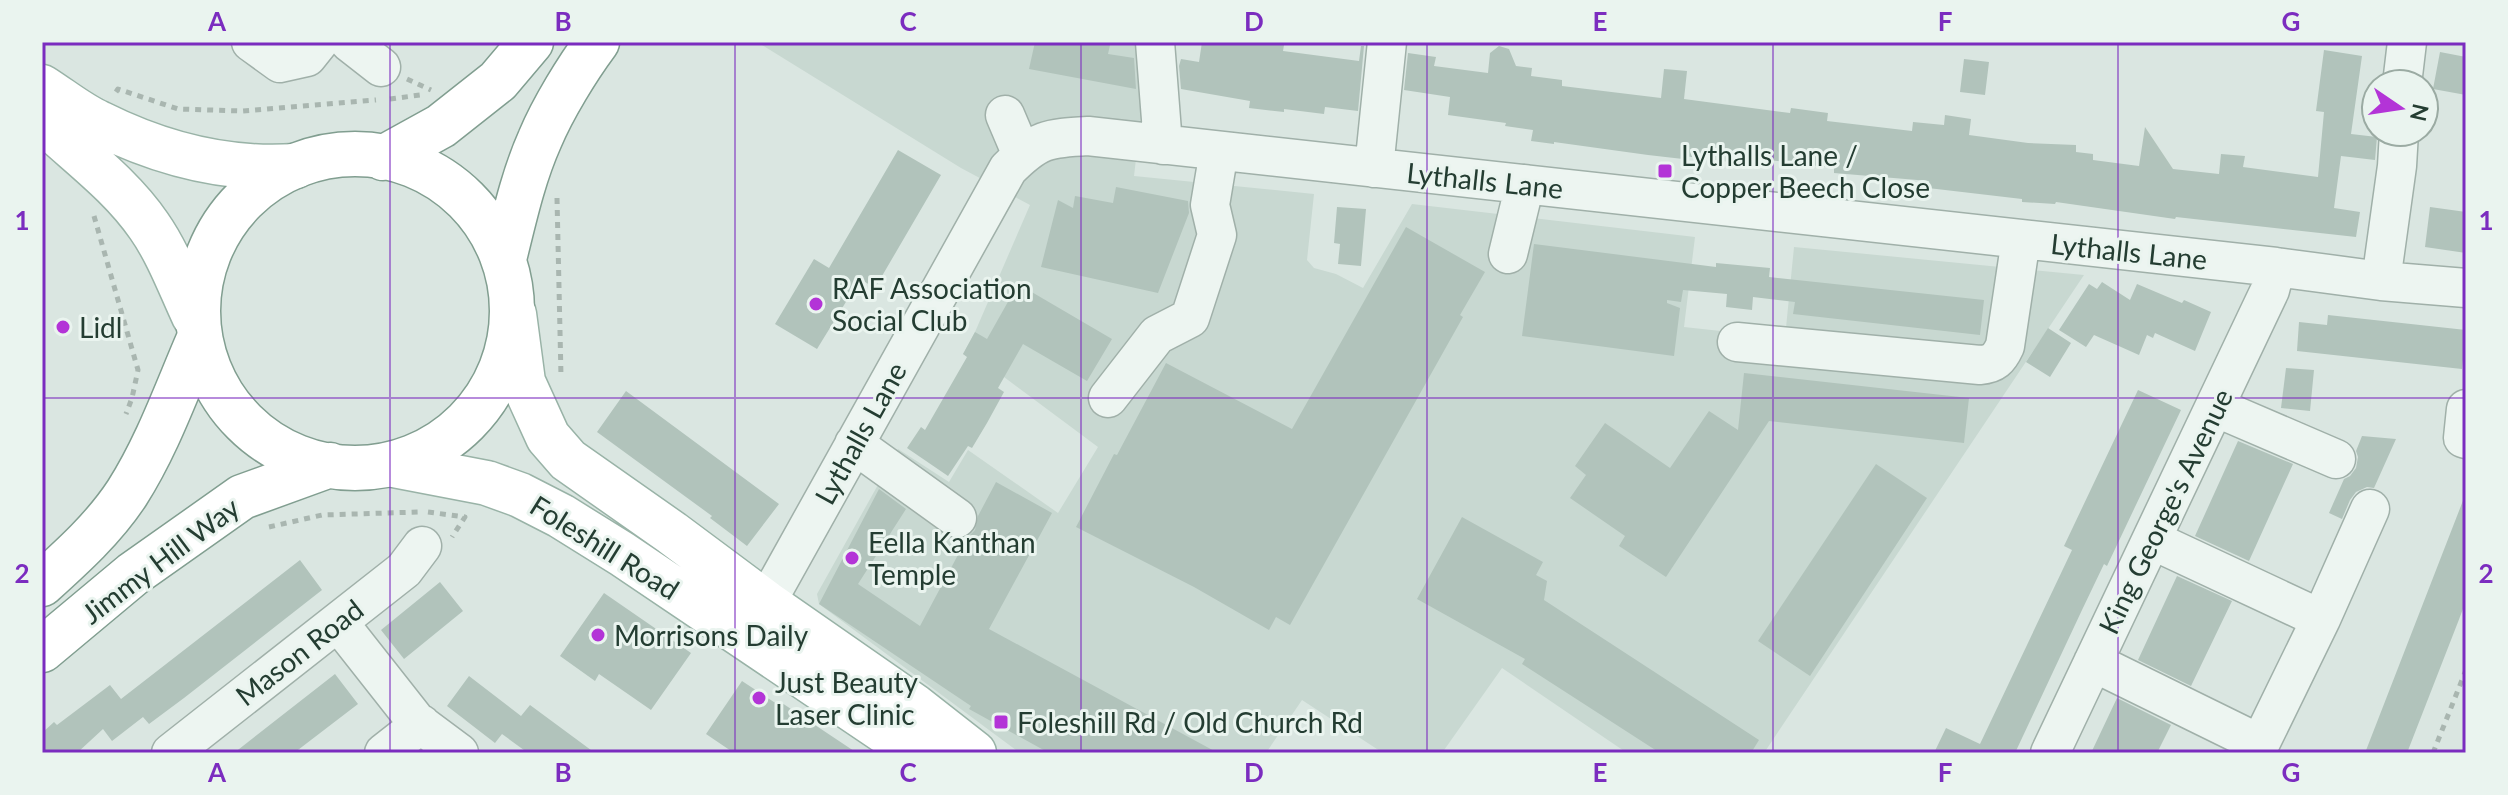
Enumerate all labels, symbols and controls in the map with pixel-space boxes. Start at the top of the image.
text: A [207,5,227,37]
text: B [554,5,572,37]
text: C [899,5,917,37]
text: D [1244,5,1264,37]
text: E [1593,5,1607,37]
text: F [1938,5,1952,37]
text: G [2282,5,2300,37]
north arrow [2360,68,2440,148]
text: N [2405,101,2435,124]
place label: Lythalls Lane / Copper Beech Close [1681,138,1930,204]
street label: Lythalls Lane [1405,155,1565,205]
marker: Lythalls Lane / Copper Beech Close [1656,162,1674,180]
text: 1 [14,204,30,236]
text: 1 [2478,204,2494,236]
street label: Lythalls Lane [2049,226,2209,276]
place label: RAF Association Social Club [832,271,1032,337]
marker: RAF Association Social Club [807,295,825,313]
place label: Lidl [79,310,122,344]
marker: Lidl [54,318,72,336]
street label: Lythalls Lane [807,356,913,510]
street label: King George's Avenue [2091,383,2239,639]
street label: Foleshill Road [524,488,686,606]
street label: Jimmy Hill Way [75,489,246,630]
place label: Eella Kanthan Temple [868,525,1036,591]
marker: Eella Kanthan Temple [843,549,861,567]
text: 2 [14,557,30,589]
text: 2 [2478,557,2494,589]
street label: Mason Road [228,592,370,712]
place label: Morrisons Daily [614,618,809,652]
marker: Morrisons Daily [589,626,607,644]
place label: Just Beauty Laser Clinic [775,665,919,731]
marker: Just Beauty Laser Clinic [750,689,768,707]
place label: Foleshill Rd / Old Church Rd [1017,705,1363,739]
marker: Foleshill Rd / Old Church Rd [992,713,1010,731]
text: A [207,756,227,788]
text: B [554,756,572,788]
text: C [899,756,917,788]
text: D [1244,756,1264,788]
text: E [1593,756,1607,788]
text: F [1938,756,1952,788]
text: G [2282,756,2300,788]

